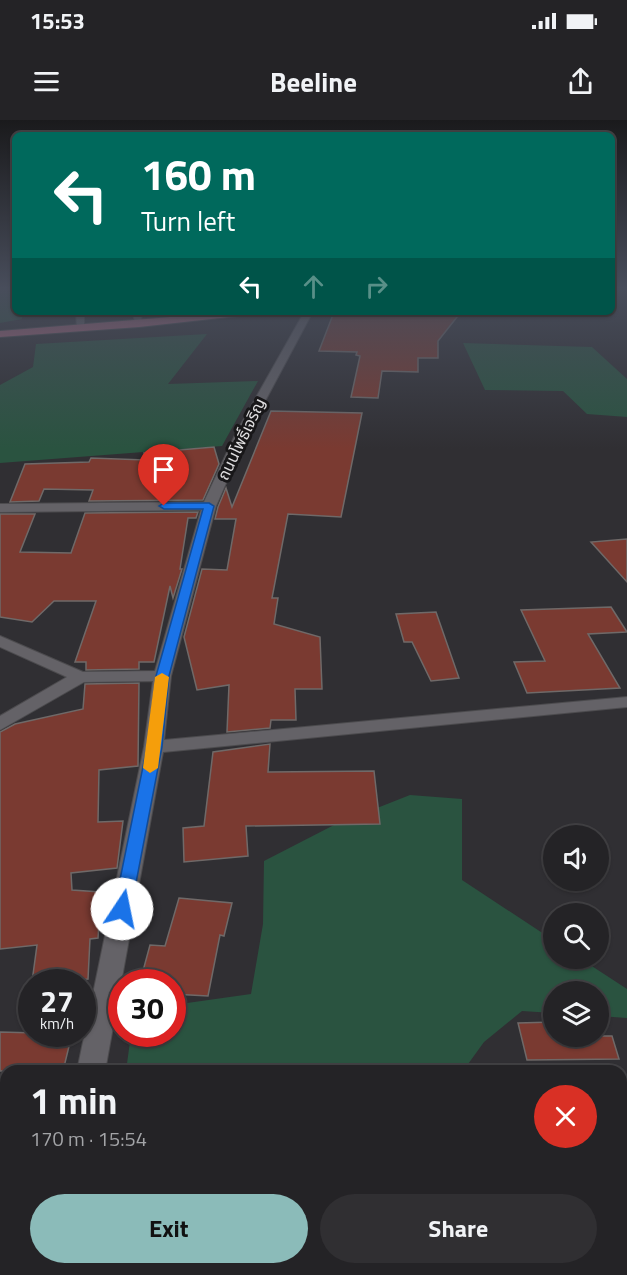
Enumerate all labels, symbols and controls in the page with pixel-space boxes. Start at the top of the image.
text: 15:53 [30,4,85,38]
text: Beeline [270,61,357,102]
icon: menu [30,65,63,98]
icon: share [564,65,597,98]
text: 160 m [141,142,256,206]
icon: left [42,156,120,234]
text: Turn left [141,200,235,241]
icon: left [234,270,267,303]
icon: ahead [297,270,330,303]
icon: right [360,270,393,303]
street label: ถนนโพธิ์เจริญ [211,394,271,484]
pin [138,444,189,506]
icon: arrive [147,453,180,486]
map controls [543,825,609,1047]
button: sound [543,825,609,891]
position arrow [90,877,154,941]
button: search [543,903,609,969]
speed limit sign: 30 [108,969,186,1047]
text: 27 [40,978,74,1024]
button: layers [543,981,609,1047]
text: km/h [40,1012,74,1035]
text: 1 min [30,1073,117,1128]
button: close [534,1085,597,1148]
text: 170 m · 15:54 [30,1123,147,1154]
button: Exit [30,1194,308,1263]
button: Share [320,1194,597,1263]

